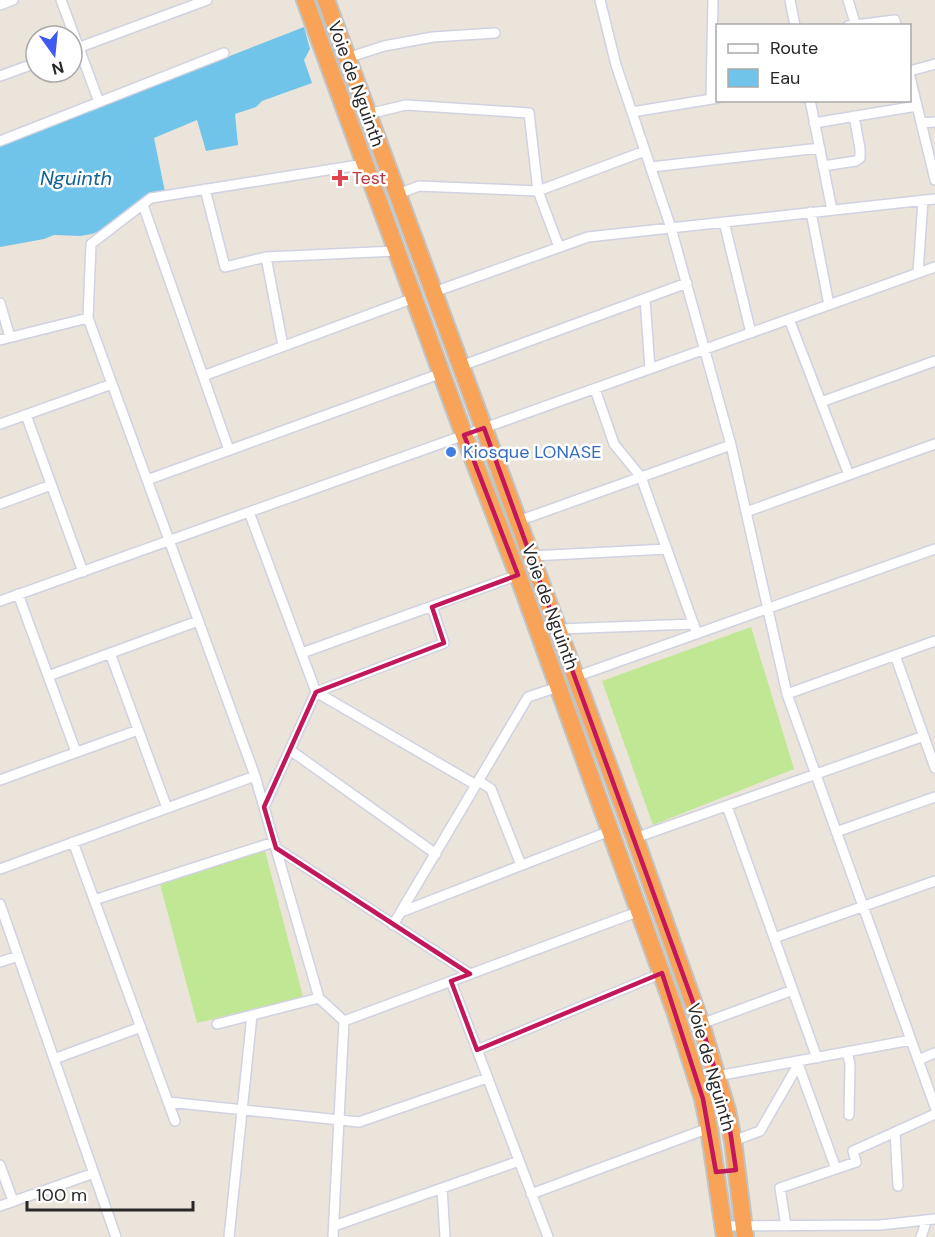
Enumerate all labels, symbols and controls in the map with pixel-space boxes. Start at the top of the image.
street label: Voie de Nguinth [322,18,390,150]
north arrow [24,24,84,84]
legend [716,24,911,102]
text: Route [770,36,818,60]
text: N [49,56,66,80]
text: Eau [770,66,800,90]
water label: Nguinth [40,165,112,191]
place label: Test [352,166,386,190]
marker: Test [333,171,347,185]
place label: Kiosque LONASE [463,440,601,464]
marker: Kiosque LONASE [444,445,458,459]
street label: Voie de Nguinth [516,541,584,673]
street label: Voie de Nguinth [681,1000,741,1134]
scale bar [27,1174,194,1212]
text: 100 m [36,1183,87,1207]

